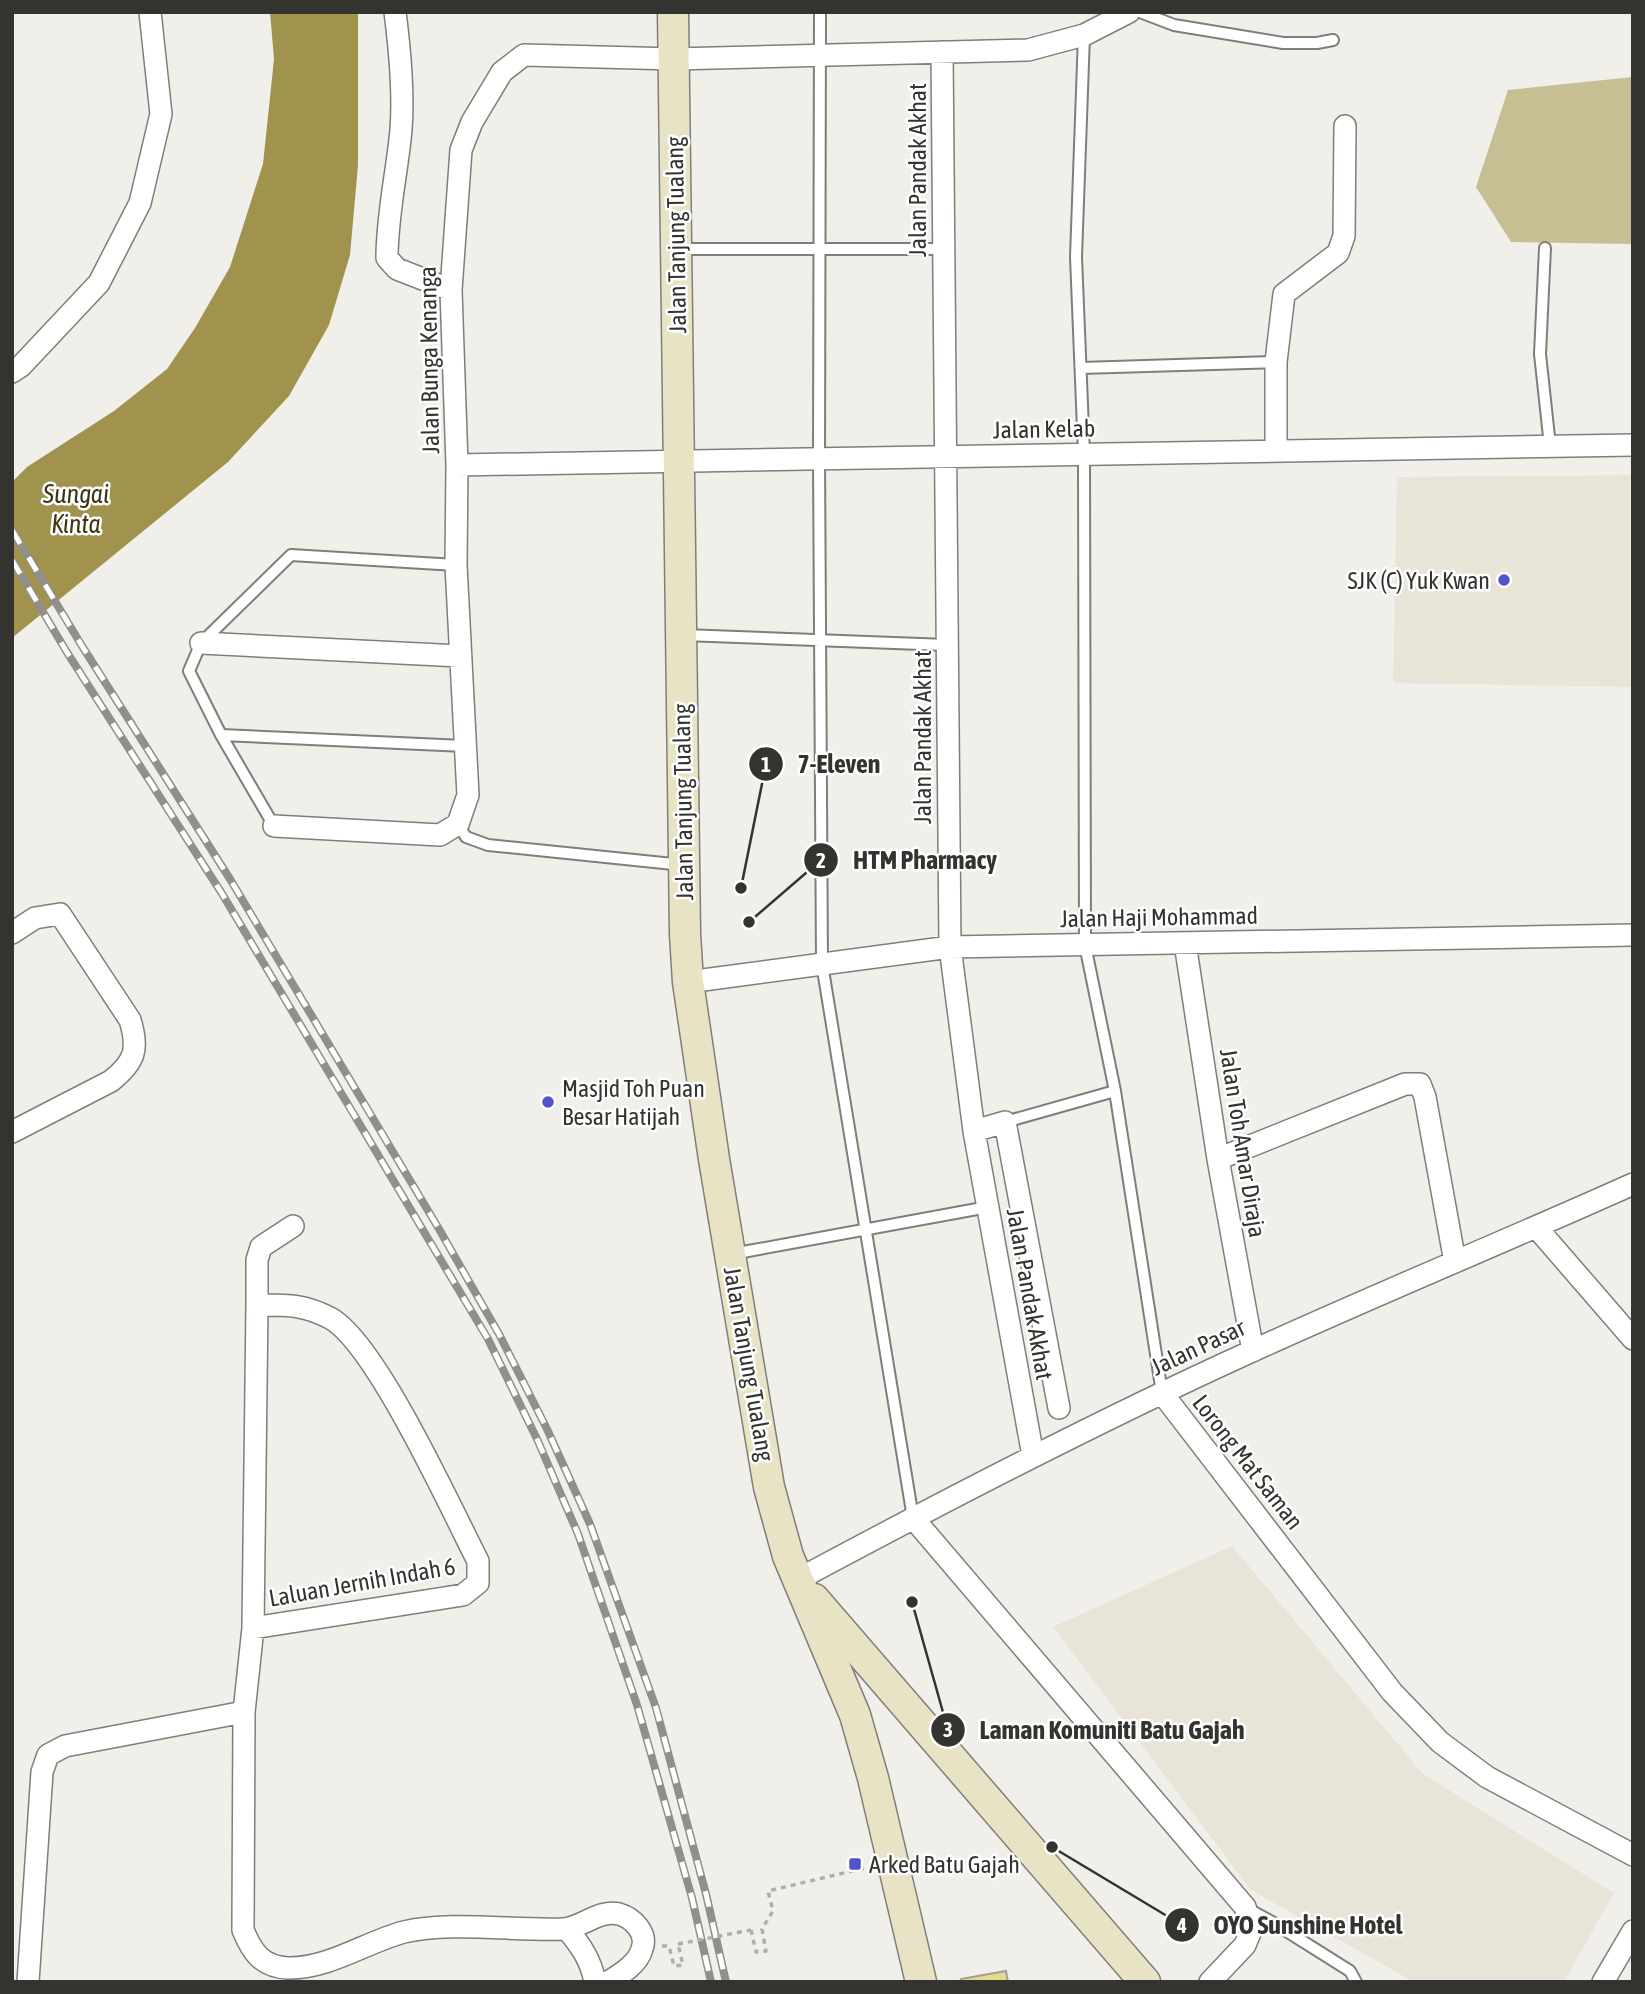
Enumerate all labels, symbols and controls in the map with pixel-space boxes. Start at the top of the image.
street label: Jalan Pandak Akhat [904,83,931,257]
street label: Jalan Tanjung Tualang [661,136,691,334]
street label: Jalan Bunga Kenanga [414,266,444,454]
street label: Jalan Kelab [993,415,1095,443]
water label: Sungai Kinta [42,479,109,539]
place label: SJK (C) Yuk Kwan [1348,567,1490,594]
marker: SJK (C) Yuk Kwan [1496,572,1512,588]
street label: Jalan Pandak Akhat [909,650,936,824]
street label: Jalan Tanjung Tualang [668,703,698,901]
callout: 7-Eleven [748,741,894,788]
text: 7-Eleven [798,749,880,779]
text: 1 [761,752,771,776]
callout: HTM Pharmacy [804,837,1010,884]
text: HTM Pharmacy [853,845,997,875]
text: 2 [816,848,826,872]
street label: Jalan Haji Mohammad [1060,902,1258,932]
street label: Jalan Toh Amar Diraja [1215,1047,1271,1239]
place label: Masjid Toh Puan Besar Hatijah [562,1075,705,1130]
marker: Masjid Toh Puan Besar Hatijah [540,1094,556,1110]
street label: Jalan Pandak Akhat [1002,1206,1058,1382]
street label: Jalan Tanjung Tualang [719,1265,780,1464]
street label: Jalan Pasar [1147,1313,1250,1380]
street label: Lorong Mat Saman [1187,1389,1309,1535]
street label: Laluan Jernih Indah 6 [267,1552,457,1612]
callout: Laman Komuniti Batu Gajah [931,1707,1259,1754]
text: Laman Komuniti Batu Gajah [979,1715,1245,1745]
text: 3 [943,1717,953,1741]
place label: Arked Batu Gajah [869,1851,1020,1878]
marker: Arked Batu Gajah [847,1856,863,1872]
callout: OYO Sunshine Hotel [1165,1902,1417,1949]
text: OYO Sunshine Hotel [1213,1910,1404,1940]
text: 4 [1176,1913,1187,1937]

